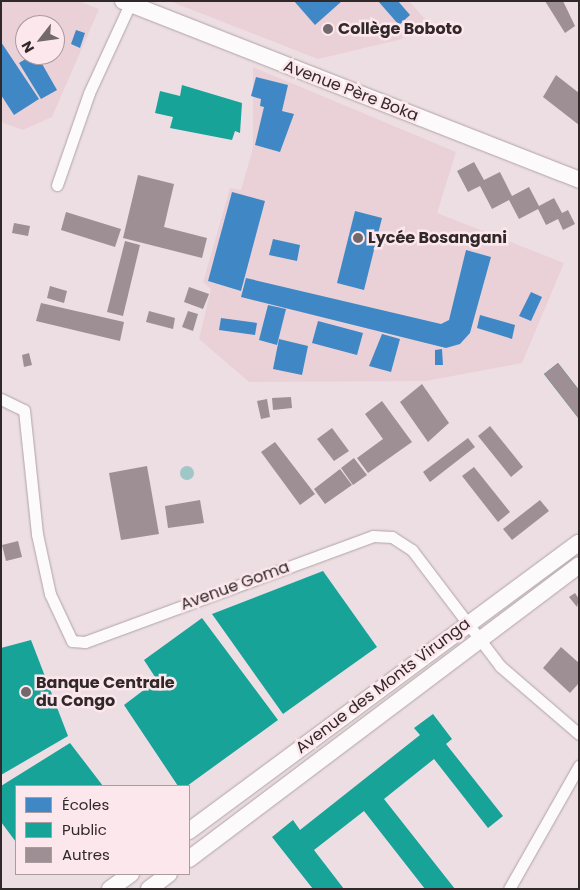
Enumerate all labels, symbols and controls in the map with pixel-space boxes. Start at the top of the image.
north arrow [15,15,65,65]
place label: Collège Boboto [338,19,462,39]
marker: Collège Boboto [322,23,334,35]
text: N [17,37,39,57]
street label: Avenue Père Boka [281,56,421,126]
place label: Lycée Bosangani [368,228,507,248]
marker: Lycée Bosangani [352,232,364,244]
street label: Avenue Goma [178,557,292,615]
street label: Avenue des Monts Virunga [292,614,474,758]
place label: Banque Centrale du Congo [36,673,175,711]
marker: Banque Centrale du Congo [20,686,32,698]
legend [15,785,190,875]
text: Écoles [62,794,109,815]
text: Public [62,819,107,840]
text: Autres [62,844,110,865]

